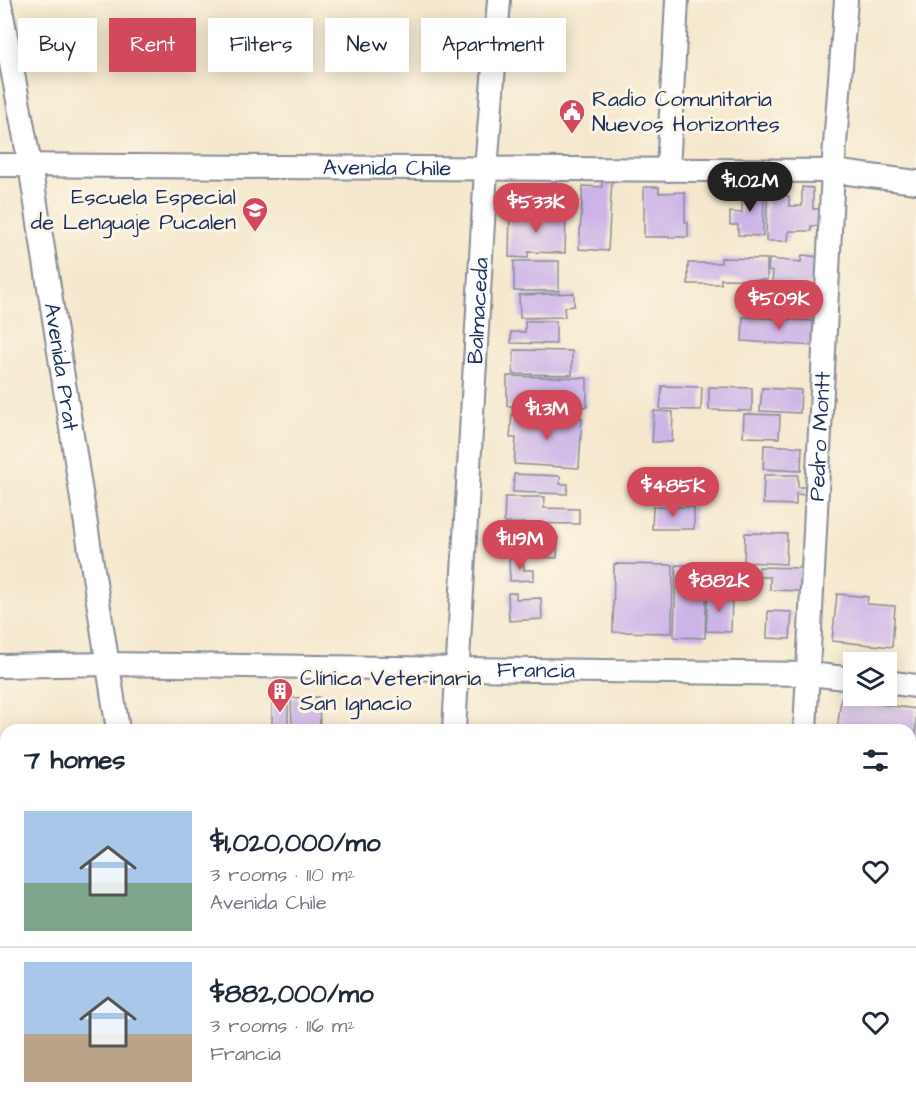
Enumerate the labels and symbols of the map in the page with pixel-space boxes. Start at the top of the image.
place label: Radio Comunitaria Nuevos Horizontes [592,84,780,140]
public building icon: Radio Comunitaria Nuevos Horizontes [557,97,587,135]
street label: Avenida Chile [323,152,451,184]
pin: $1.02M [701,162,799,213]
place label: Escuela Especial de Lenguaje Pucalen [31,182,236,239]
pin: $533K [494,183,578,234]
school or university icon: Escuela Especial de Lenguaje Pucalen [240,195,270,233]
street label: Balmaceda [459,256,496,365]
pin: $509K [737,280,821,331]
street label: Avenida Prat [36,301,87,433]
street label: Pedro Montt [801,371,838,502]
pin: $1.3M [505,390,589,441]
pin: $485K [631,467,715,518]
pin: $1.19M [471,520,569,571]
pin: $882K [677,562,761,613]
street label: Francia [497,654,575,686]
place label: Clínica Veterinaria San Ignacio [300,663,481,720]
building icon: Clínica Veterinaria San Ignacio [265,676,295,714]

